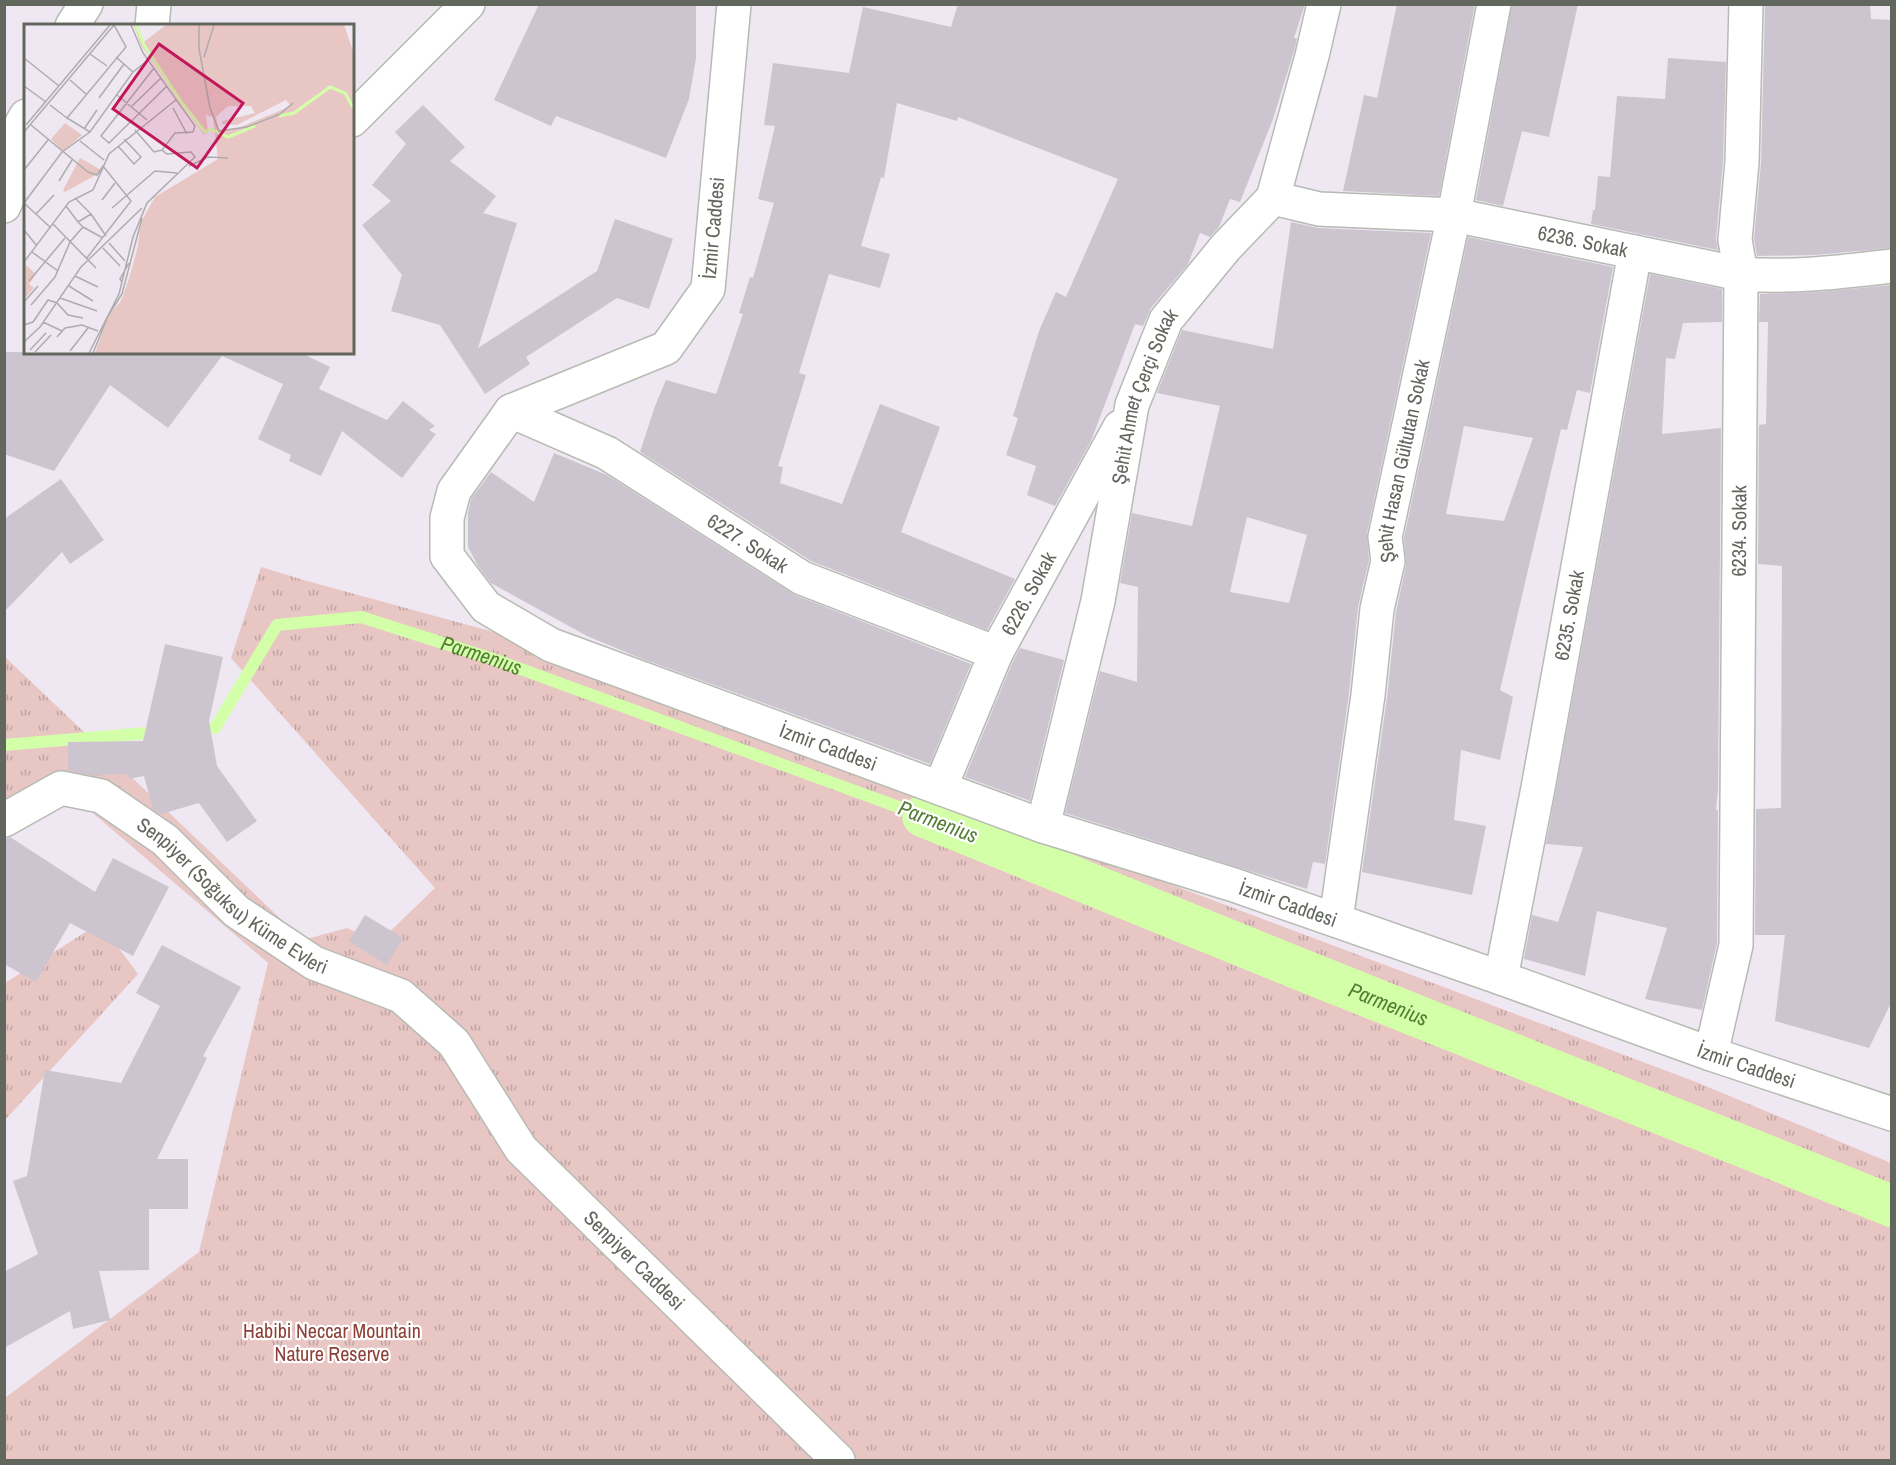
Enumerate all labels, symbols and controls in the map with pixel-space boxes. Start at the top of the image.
inset map [24,24,354,354]
street label: İzmir Caddesi [695,176,730,280]
street label: 6236. Sokak [1536,219,1631,264]
street label: Şehit Ahmet Çerçi Sokak [1104,302,1184,486]
street label: Şehit Hasan Gültutan Sokak [1371,356,1436,564]
street label: 6234. Sokak [1725,484,1752,577]
street label: 6227. Sokak [702,507,794,579]
street label: 6226. Sokak [994,546,1062,640]
street label: 6235. Sokak [1547,567,1590,663]
water label: Parmenius [437,628,526,682]
street label: İzmir Caddesi [776,716,881,777]
water label: Parmenius [894,793,983,850]
street label: Senpiyer (Soğuksu) Küme Evleri [132,811,332,980]
street label: İzmir Caddesi [1236,874,1341,933]
water label: Parmenius [1344,975,1433,1033]
street label: İzmir Caddesi [1694,1036,1799,1094]
street label: Senpiyer Caddesi [578,1204,691,1315]
park label: Habibi Neccar Mountain Nature Reserve [243,1317,421,1367]

